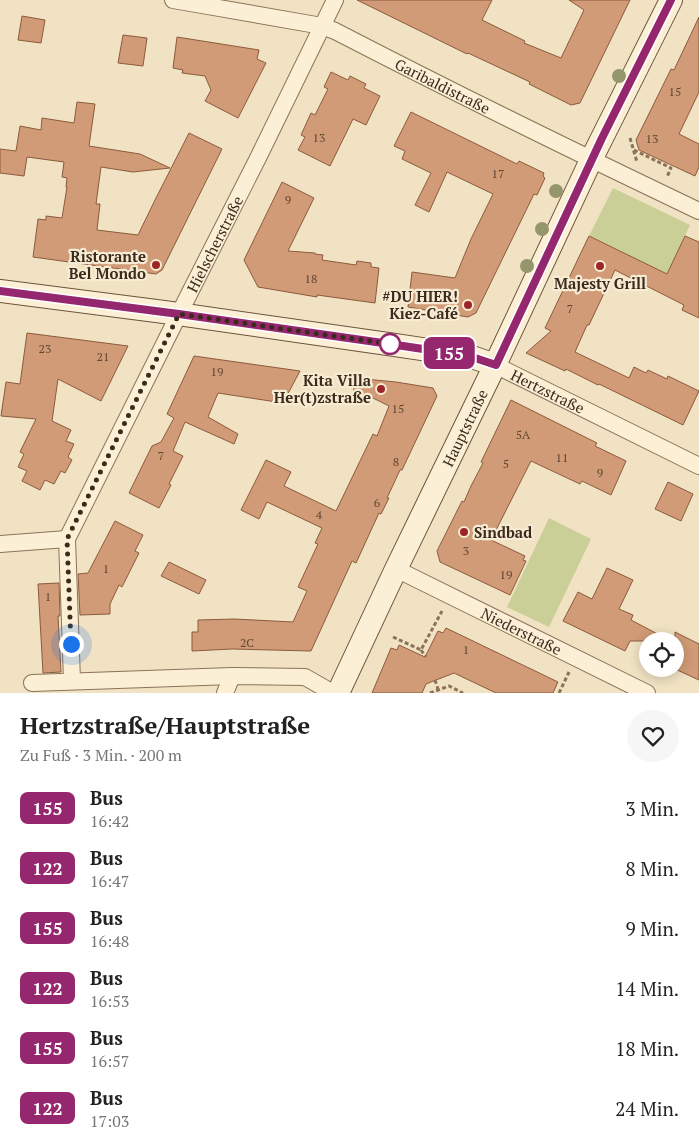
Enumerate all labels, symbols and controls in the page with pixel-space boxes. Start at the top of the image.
street label: Garibaldistraße [392,53,494,118]
house number: 15 [669,84,681,99]
house number: 13 [313,130,325,145]
house number: 13 [646,131,658,146]
house number: 17 [492,166,504,181]
street label: Hielscherstraße [182,192,247,296]
house number: 9 [285,192,291,207]
place label: Ristorante Bel Mondo [69,246,146,283]
marker: Ristorante Bel Mondo [150,259,162,271]
marker: Majesty Grill [594,260,606,272]
house number: 18 [305,271,317,286]
place label: Majesty Grill [554,273,646,293]
place label: #DU HIER! Kiez-Café [382,286,458,323]
marker: #DU HIER! Kiez-Café [462,299,474,311]
house number: 7 [567,301,573,316]
unlabelled marker [379,333,401,355]
line badge: 155 [420,337,478,369]
house number: 23 [39,341,51,356]
text: 155 [434,341,464,365]
house number: 21 [97,349,109,364]
house number: 19 [211,364,223,379]
street label: Hertzstraße [508,365,588,418]
place label: Kita Villa Her(t)zstraße [274,370,372,407]
marker: Kita Villa Her(t)zstraße [375,383,387,395]
street label: Hauptstraße [437,386,492,470]
house number: 15 [392,401,404,416]
house number: 5A [516,427,531,442]
house number: 7 [158,448,164,463]
house number: 11 [556,450,568,465]
house number: 8 [393,454,399,469]
house number: 5 [503,456,509,471]
house number: 9 [597,465,603,480]
house number: 6 [374,495,381,510]
house number: 4 [316,507,323,522]
place label: Sindbad [474,522,532,542]
marker: Sindbad [458,526,470,538]
house number: 3 [463,543,469,558]
house number: 1 [103,561,109,576]
house number: 19 [500,567,512,582]
house number: 1 [45,589,51,604]
street label: Niederstraße [478,603,565,659]
your location [59,632,84,657]
map controls [639,632,684,677]
button: locate [639,632,684,677]
house number: 2C [240,635,254,650]
house number: 1 [463,642,469,657]
text: Hertzstraße/Hauptstraße [20,709,310,741]
button: heart [627,710,679,762]
text: Zu Fuß · 3 Min. · 200 m [20,744,182,766]
text: Bus [90,785,123,810]
text: 155 [32,796,63,820]
text: 3 Min. [625,796,679,821]
text: 16:42 [90,810,129,832]
text: Bus [90,845,123,870]
text: 122 [32,856,63,880]
text: 8 Min. [625,856,679,881]
text: 16:47 [90,870,129,892]
text: Bus [90,905,123,930]
text: 155 [32,916,63,940]
text: 9 Min. [625,916,679,941]
text: 16:48 [90,930,129,952]
text: Bus [90,965,123,990]
text: 122 [32,976,63,1000]
text: 14 Min. [615,976,679,1001]
text: 16:53 [90,990,129,1012]
text: Bus [90,1025,123,1050]
text: 155 [32,1036,63,1060]
text: 18 Min. [615,1036,679,1061]
text: 16:57 [90,1050,129,1072]
text: Bus [90,1085,123,1110]
text: 122 [32,1096,63,1120]
text: 24 Min. [615,1096,679,1121]
text: 17:03 [90,1110,129,1132]

